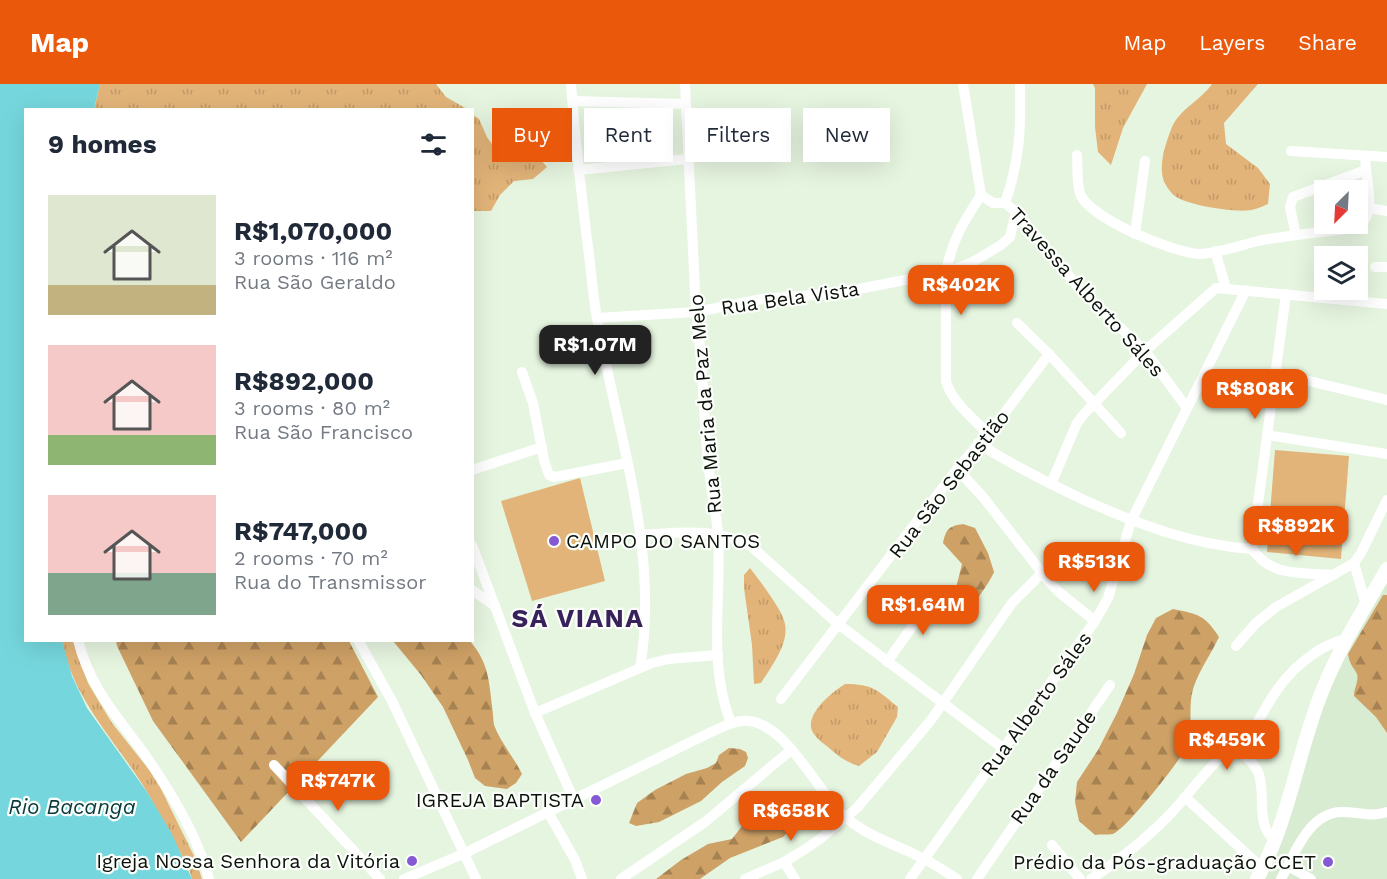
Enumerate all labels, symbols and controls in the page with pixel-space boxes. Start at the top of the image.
text: Map [30,26,89,59]
text: Map [1123,30,1166,55]
text: Layers [1199,30,1265,55]
text: Share [1298,30,1357,55]
chip: Buy [492,108,572,162]
chip: Rent [584,108,673,162]
chip: Filters [685,108,791,162]
chip: New [803,108,890,162]
icon: filters [417,128,450,161]
text: 9 homes [48,129,157,159]
north arrow [1314,180,1368,234]
map controls [1314,180,1368,300]
street label: Travessa Alberto Sáles [1005,202,1169,382]
text: R$1,070,000 [234,216,392,246]
icon: home [96,219,168,291]
text: 3 rooms · 116 m² [234,246,393,270]
button: layers [1314,246,1368,300]
pin: R$402K [912,265,1010,316]
text: Rua São Geraldo [234,270,396,294]
text: R$402K [922,272,1000,296]
street label: Rua Bela Vista [719,276,861,320]
street label: Rua Maria da Paz Melo [683,293,727,515]
pin: R$1.07M [540,325,650,376]
text: R$1.07M [553,332,637,356]
text: R$892,000 [234,366,374,396]
icon: home [96,369,168,441]
pin: R$808K [1206,369,1304,420]
text: R$808K [1216,376,1294,400]
text: 3 rooms · 80 m² [234,396,390,420]
street label: Rua São Sebastião [884,405,1014,563]
text: Rua São Francisco [234,420,413,444]
pin: R$892K [1247,506,1345,557]
text: R$892K [1257,513,1335,537]
text: R$747,000 [234,516,368,546]
icon: home [96,519,168,591]
place label: CAMPO DO SANTOS [566,529,760,553]
marker: CAMPO DO SANTOS [547,534,561,548]
pin: R$513K [1045,542,1143,593]
text: 2 rooms · 70 m² [234,546,388,570]
text: R$513K [1058,549,1130,573]
text: Rua do Transmissor [234,570,426,594]
pin: R$1.64M [868,585,978,636]
text: R$1.64M [881,592,965,616]
district label: SÁ VIANA [512,603,644,633]
street label: Rua Alberto Sáles [976,627,1096,781]
street label: Rua da Saude [1005,705,1101,829]
pin: R$459K [1178,720,1276,771]
text: R$459K [1188,727,1266,751]
pin: R$747K [289,761,387,812]
text: R$747K [301,768,376,792]
place label: IGREJA BAPTISTA [416,788,584,812]
pin: R$658K [742,791,840,842]
marker: IGREJA BAPTISTA [589,793,603,807]
water label: Rio Bacanga [8,794,136,819]
text: R$658K [753,798,829,822]
place label: Igreja Nossa Senhora da Vitória [96,849,400,873]
place label: Prédio da Pós-graduação CCET [1013,850,1316,874]
marker: Igreja Nossa Senhora da Vitória [405,854,419,868]
marker: Prédio da Pós-graduação CCET [1321,855,1335,869]

